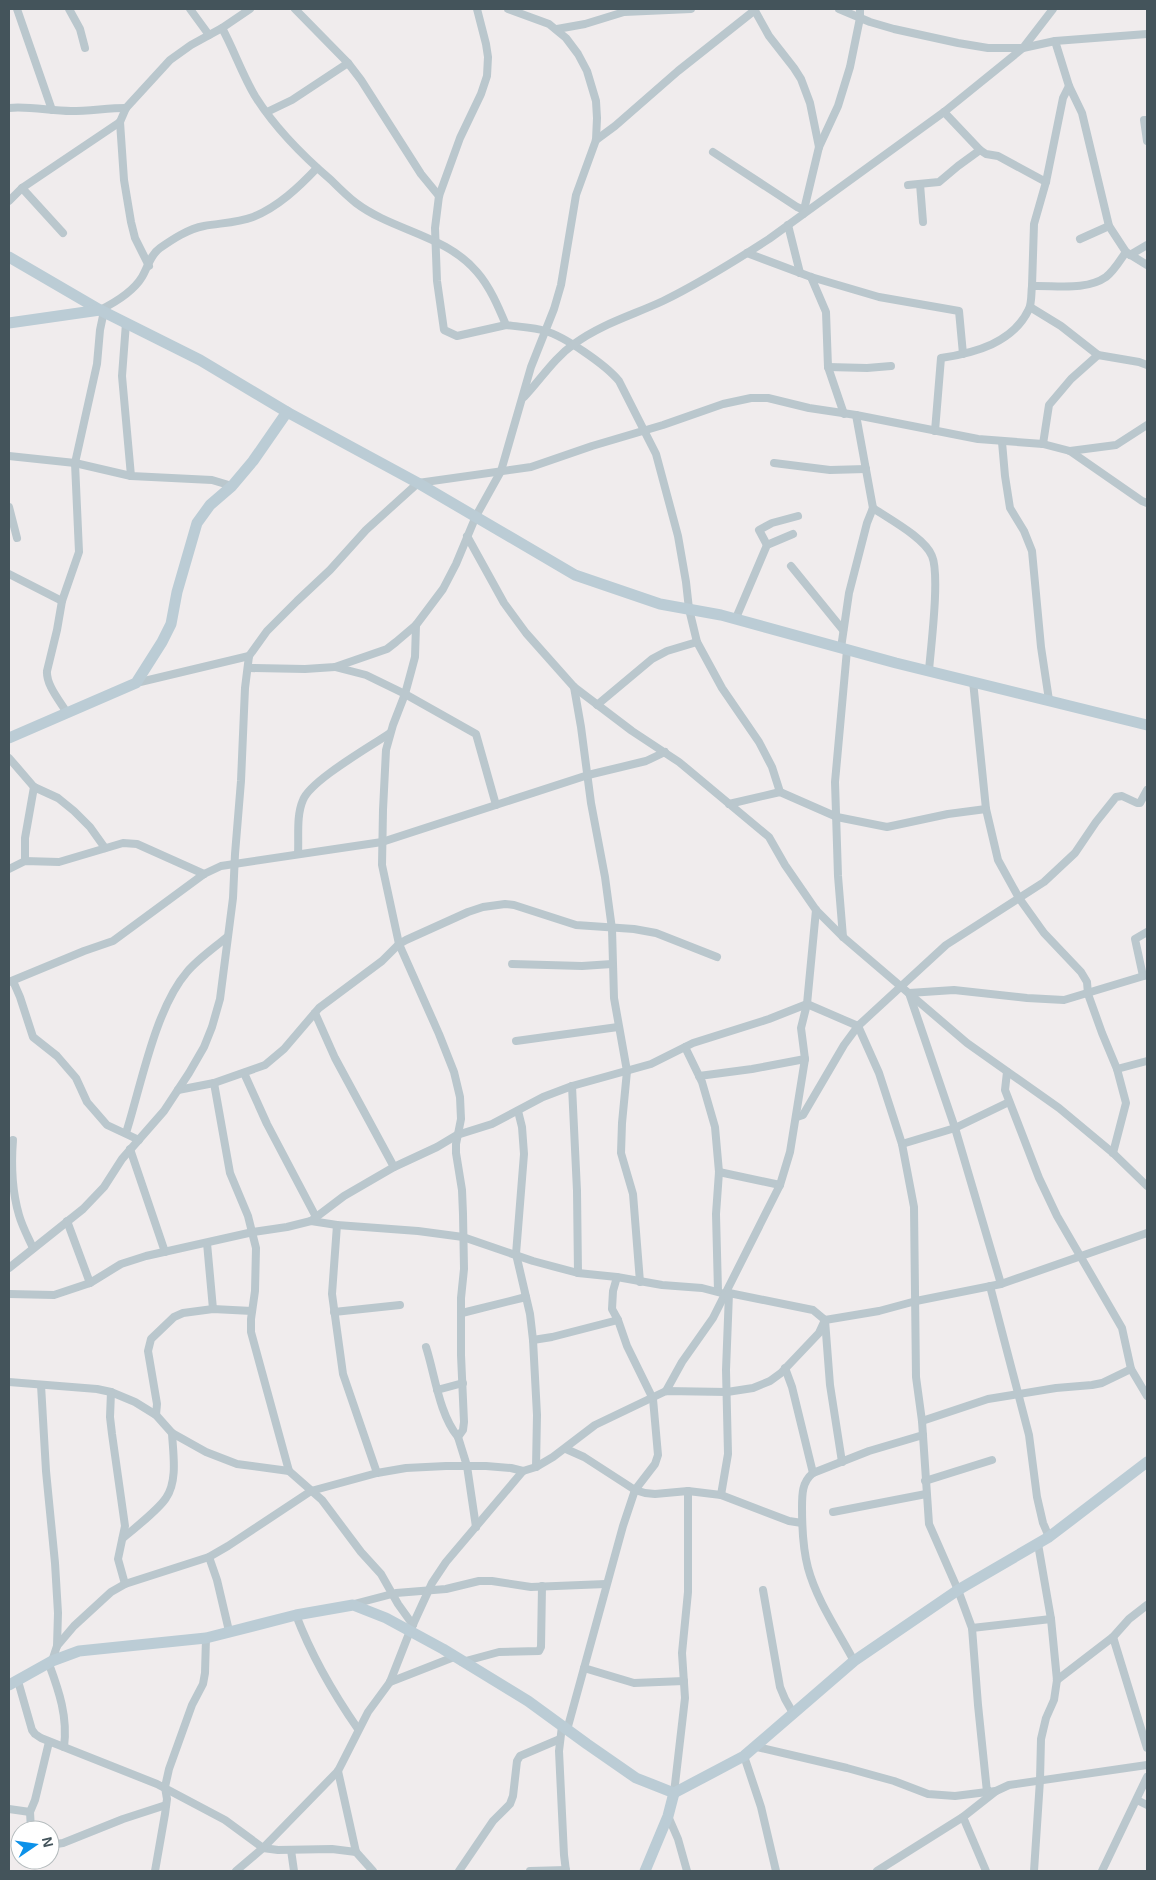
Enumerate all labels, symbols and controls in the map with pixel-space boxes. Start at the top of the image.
north arrow [10,1820,60,1870]
text: N [39,1835,57,1849]

